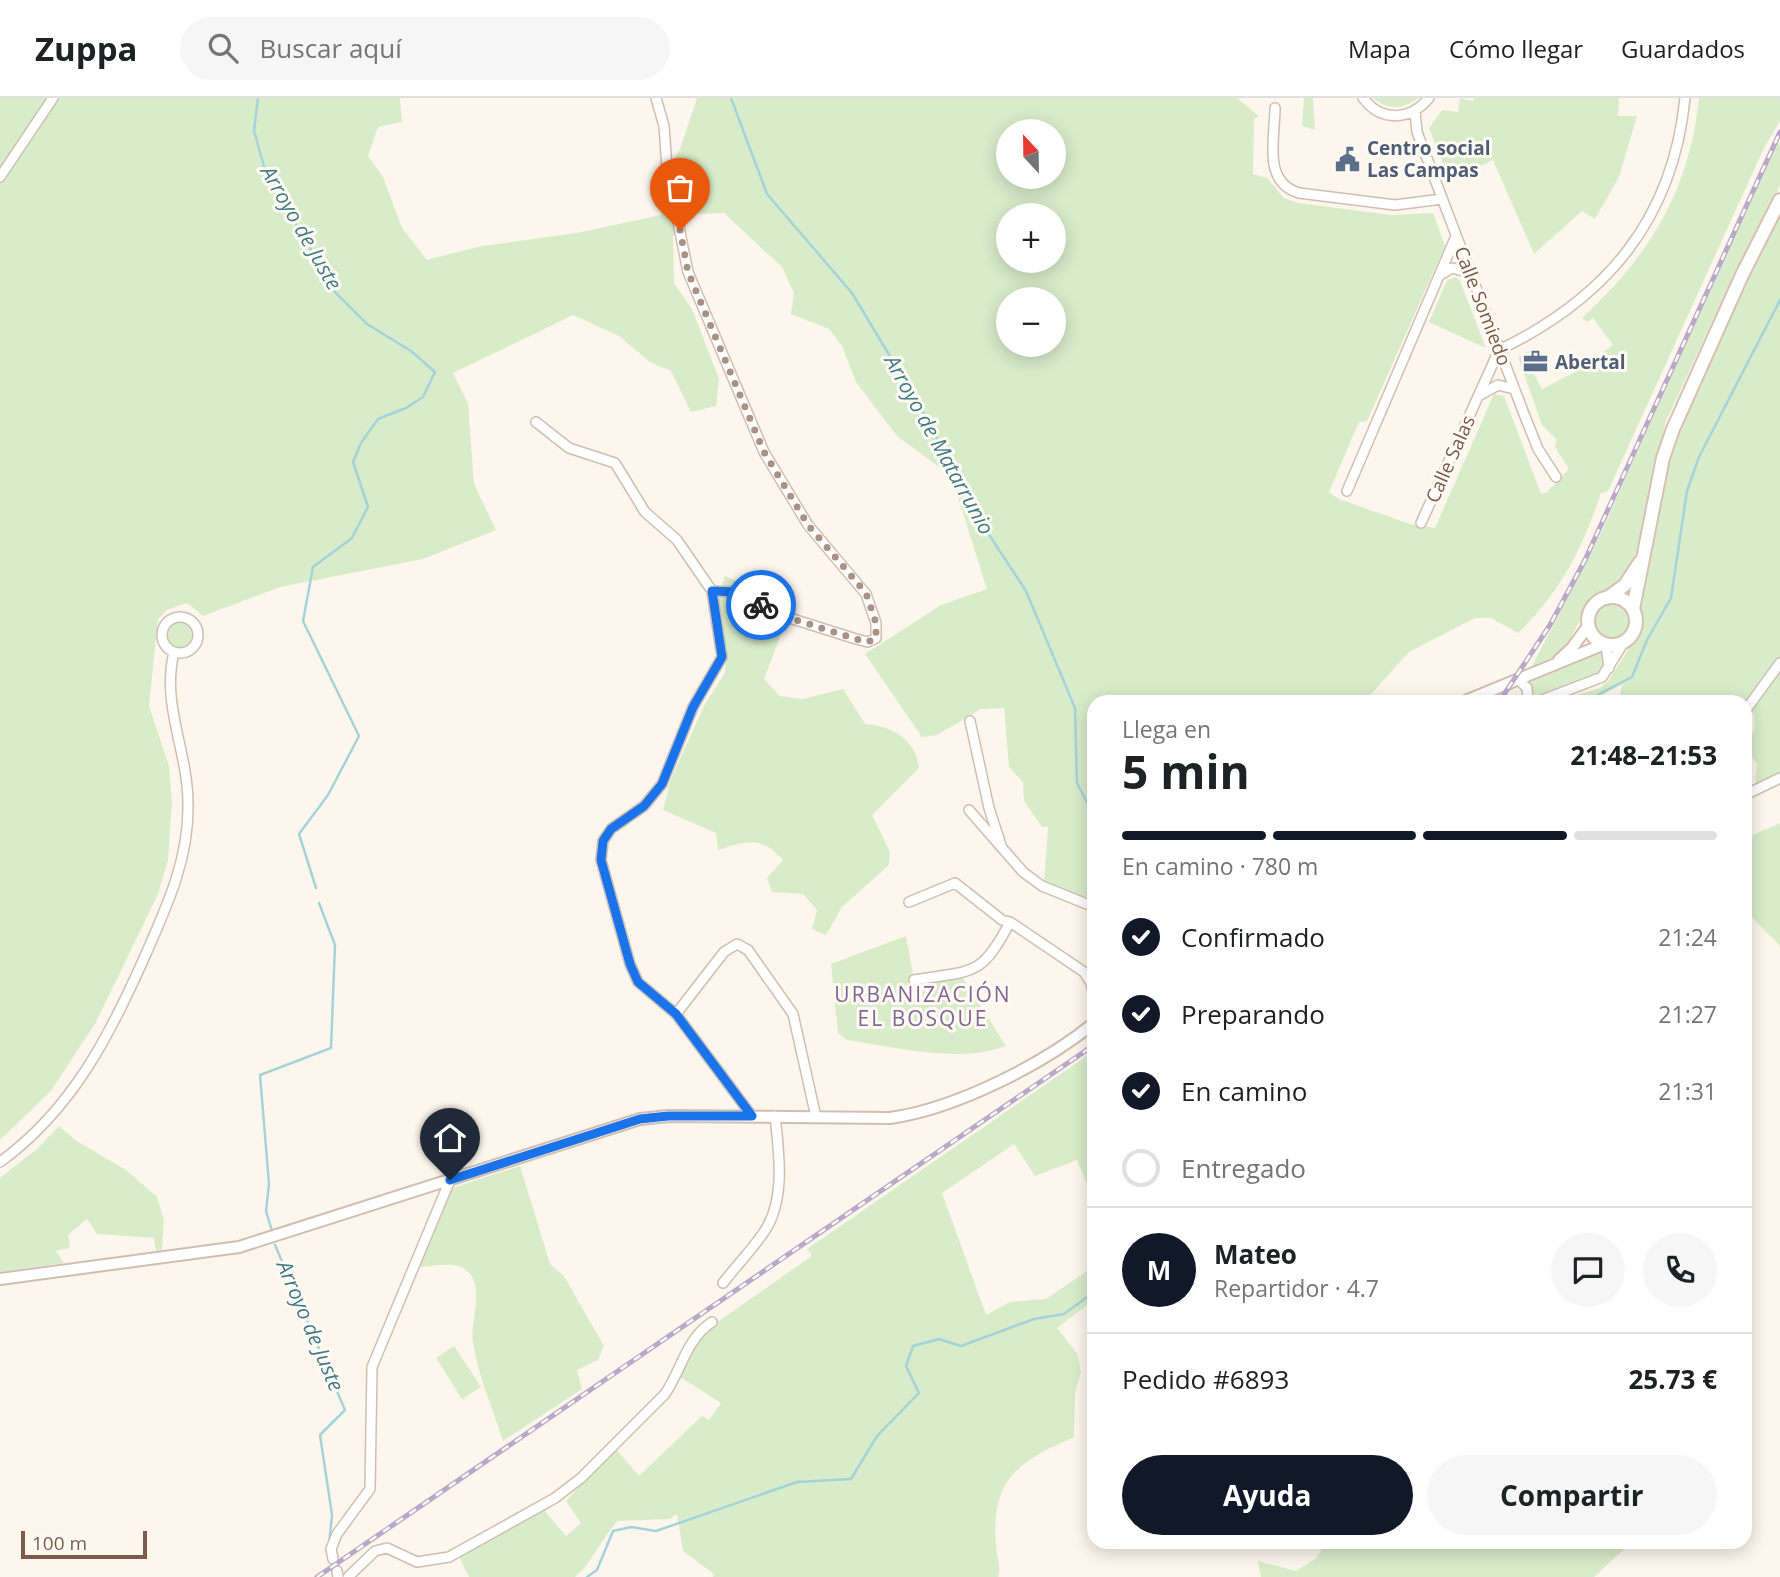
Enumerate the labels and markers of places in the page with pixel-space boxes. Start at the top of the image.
place label: Centro social Las Campas [1367,135,1490,183]
public building icon: Centro social Las Campas [1333,145,1361,173]
pin [650,158,710,230]
office icon: Abertal [1521,348,1549,376]
place label: Abertal [1555,349,1626,375]
pin [420,1108,480,1180]

